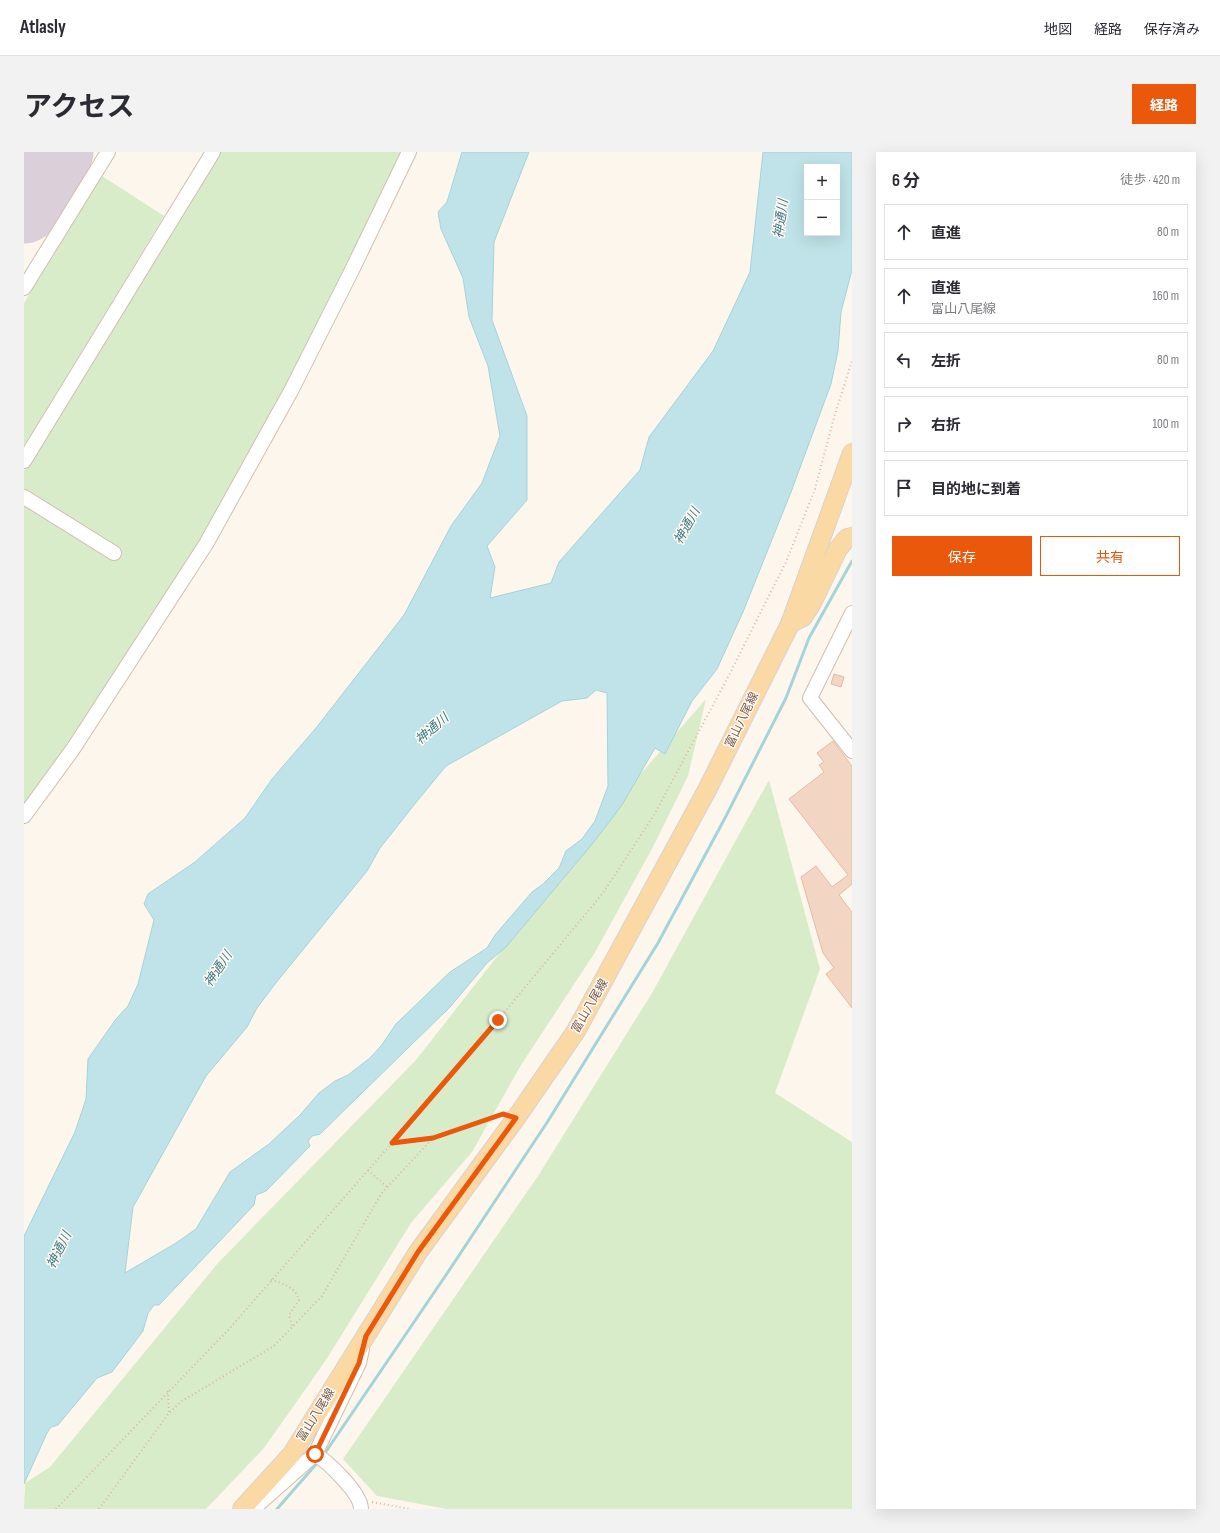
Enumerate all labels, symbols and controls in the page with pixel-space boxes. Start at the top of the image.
text: Atlasly [20,16,66,39]
text: 地図 [1044,21,1072,38]
text: 経路 [1094,21,1122,38]
text: 保存済み [1144,21,1200,38]
button: 経路 [1132,84,1196,124]
text: アクセス [24,91,135,124]
map controls [804,164,840,236]
button: + [804,164,840,200]
text: 6 分 [892,171,920,191]
text: 徒歩 · 420 m [1120,172,1180,188]
water label: 神通川 [770,197,792,239]
button: − [804,200,840,236]
icon: ahead [893,221,915,243]
text: 直進 [931,224,961,243]
text: 80 m [1157,224,1179,240]
text: 直進 [931,279,961,298]
icon: ahead [893,285,915,307]
text: 160 m [1153,288,1179,304]
text: 富山八尾線 [931,301,996,317]
icon: left [893,349,915,371]
text: 左折 [931,352,961,371]
text: 80 m [1157,352,1179,368]
icon: right [893,413,915,435]
text: 右折 [931,416,961,435]
text: 100 m [1152,416,1179,432]
icon: arrive [893,477,915,499]
text: 目的地に到着 [931,480,1021,499]
water label: 神通川 [671,503,704,547]
button: 保存 [892,536,1032,576]
button: 共有 [1040,536,1180,576]
street label: 富山八尾線 [722,690,762,750]
water label: 神通川 [412,709,453,748]
water label: 神通川 [200,947,237,990]
street label: 富山八尾線 [569,976,611,1036]
route end [489,1011,507,1029]
water label: 神通川 [43,1227,76,1271]
street label: 富山八尾線 [294,1386,338,1444]
route start [306,1445,324,1463]

